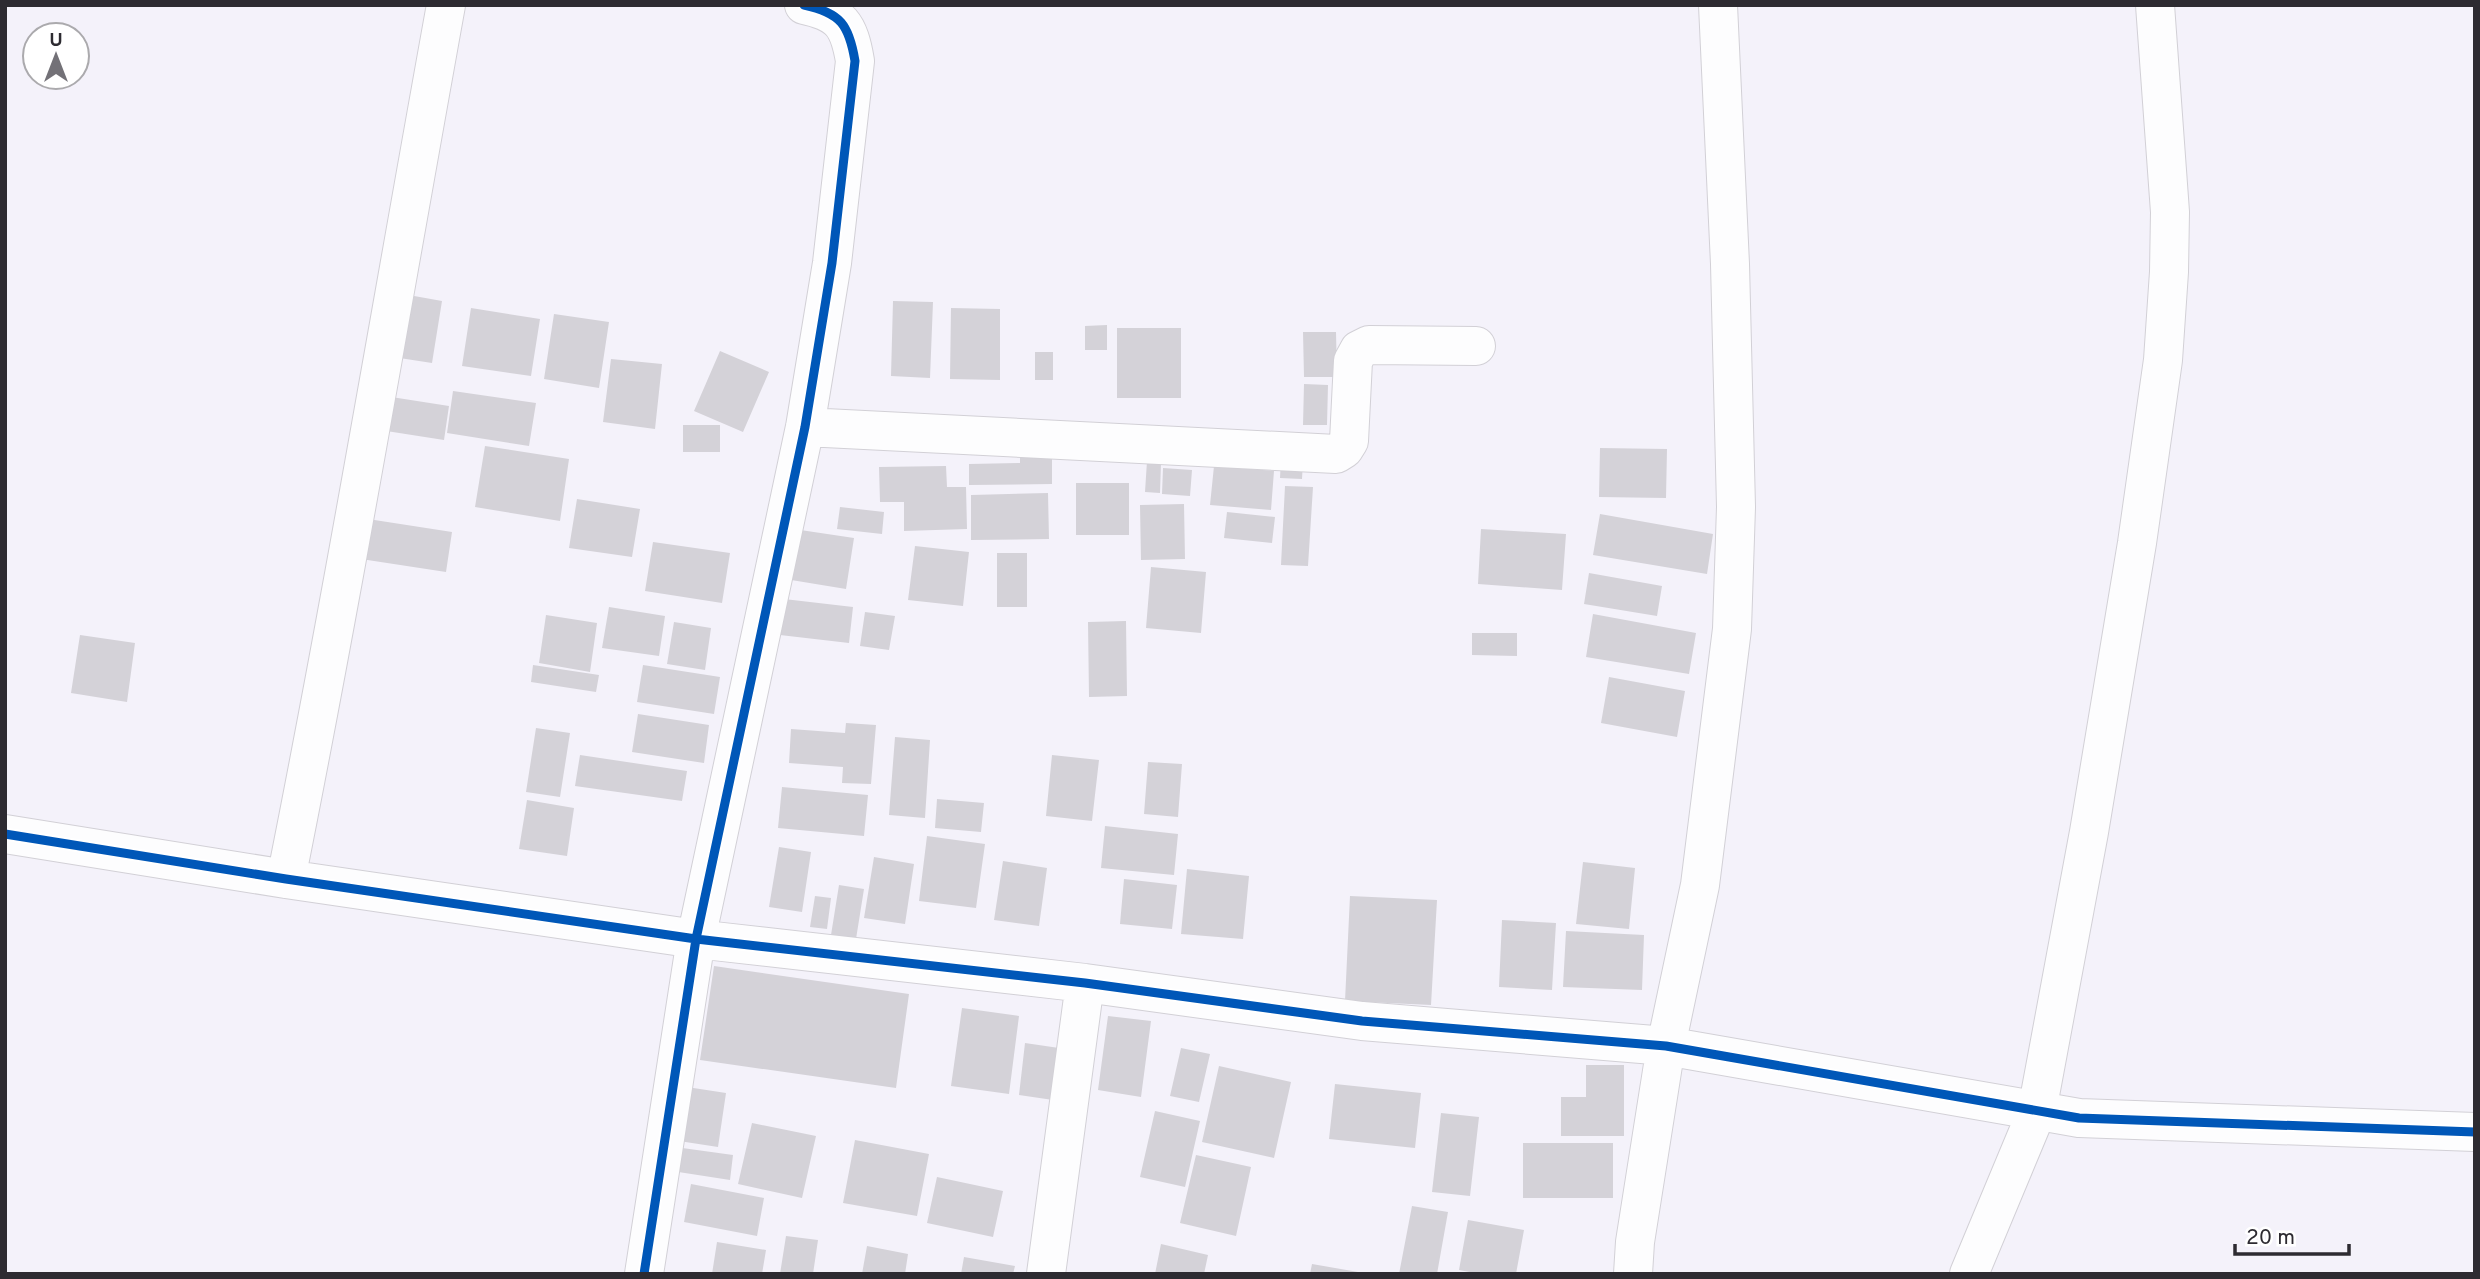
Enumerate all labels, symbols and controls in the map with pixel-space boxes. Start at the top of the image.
north arrow [21,21,91,91]
text: U [49,29,63,53]
scale bar [2235,1212,2349,1256]
text: 20 m [2246,1225,2295,1252]

